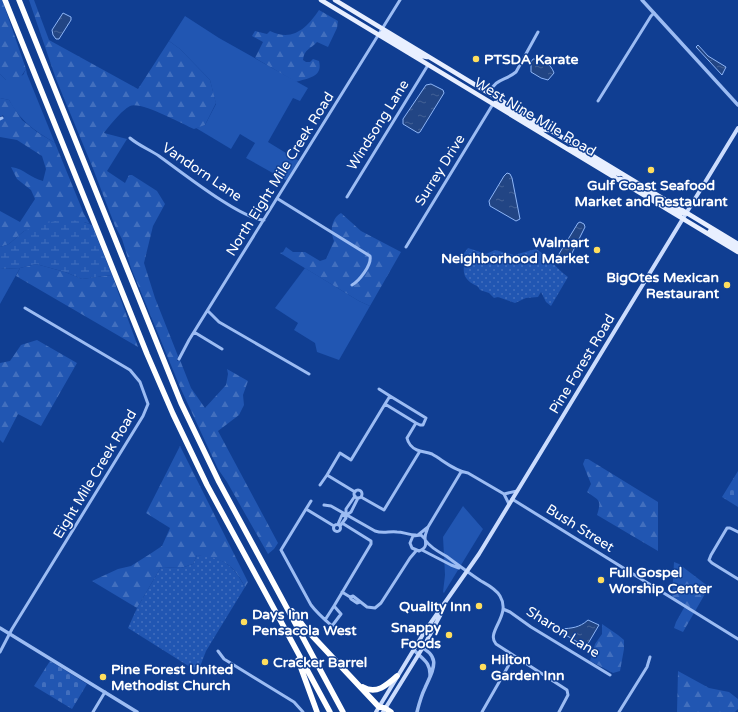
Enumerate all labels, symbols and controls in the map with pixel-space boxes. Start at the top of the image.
place label: PTSDA Karate [484,51,579,68]
marker: PTSDA Karate [471,54,481,64]
street label: West Nine Mile Road [471,74,599,160]
street label: Windsong Lane [343,77,413,173]
street label: North Eight Mile Creek Road [222,89,338,259]
street label: Surrey Drive [411,131,469,209]
street label: Vandorn Lane [159,139,245,205]
marker: Gulf Coast Seafood Market and Restaurant [646,165,656,175]
place label: Gulf Coast Seafood Market and Restaurant [574,177,728,210]
place label: Walmart Neighborhood Market [441,234,590,267]
marker: Walmart Neighborhood Market [592,245,602,255]
place label: BigOtes Mexican Restaurant [606,269,720,302]
marker: BigOtes Mexican Restaurant [722,280,732,290]
street label: Pine Forest Road [546,311,618,417]
street label: Eight Mile Creek Road [50,406,140,542]
street label: Bush Street [543,500,618,556]
place label: Full Gospel Worship Center [609,564,713,597]
marker: Full Gospel Worship Center [596,575,606,585]
place label: Quality Inn [399,598,471,615]
marker: Quality Inn [474,601,484,611]
street label: Sharon Lane [523,603,603,661]
place label: Days Inn Pensacola West [252,606,357,639]
marker: Days Inn Pensacola West [239,617,249,627]
place label: Snappy Foods [391,619,441,652]
marker: Snappy Foods [444,630,454,640]
place label: Hilton Garden Inn [491,651,564,684]
place label: Cracker Barrel [273,654,367,671]
marker: Cracker Barrel [260,657,270,667]
place label: Pine Forest United Methodist Church [111,661,234,694]
marker: Hilton Garden Inn [478,662,488,672]
marker: Pine Forest United Methodist Church [98,672,108,682]

